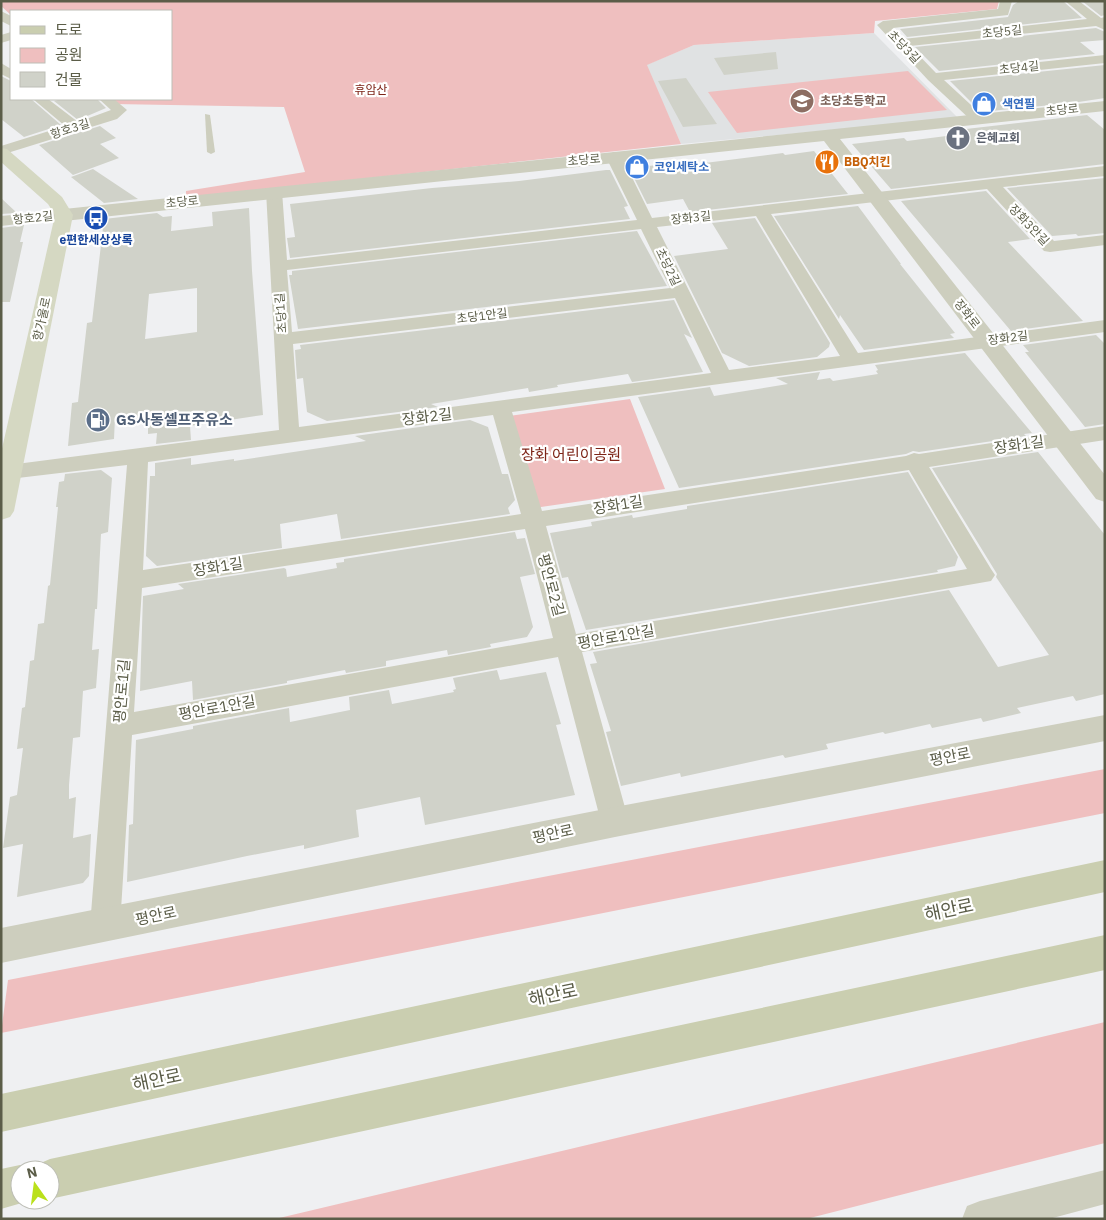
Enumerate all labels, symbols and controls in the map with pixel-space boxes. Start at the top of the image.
legend [10,10,172,100]
text: 도로 [55,20,83,39]
street label: 초당5길 [981,22,1023,41]
street label: 초당3길 [885,27,924,66]
text: 공원 [55,45,83,64]
street label: 초당4길 [998,58,1040,77]
text: 건물 [55,70,83,89]
park label: 휴암산 [354,82,388,97]
school or university icon: 초당초등학교 [789,88,815,114]
shop icon: 색연필 [971,91,997,117]
place label: 초당초등학교 [820,93,886,108]
place label: 색연필 [1002,96,1035,111]
street label: 초당로 [1045,100,1079,119]
street label: 항호3길 [48,115,91,142]
church icon: 은혜교회 [945,125,971,151]
place label: 은혜교회 [976,130,1020,145]
restaurant icon: BBQ치킨 [814,149,840,175]
street label: 초당로 [567,151,601,168]
shop icon: 코인세탁소 [624,154,650,180]
place label: BBQ치킨 [844,154,891,169]
place label: 코인세탁소 [654,159,709,174]
street label: 초당로 [165,192,199,211]
street label: 장화3안길 [1006,201,1053,248]
bus stop icon: e편한세상상록 [83,205,109,231]
street label: 항호2길 [12,208,54,227]
street label: 장화3길 [670,208,712,227]
place label: e편한세상상록 [60,232,133,247]
street label: 초당2길 [653,245,684,288]
street label: 초당1길 [272,292,289,334]
street label: 항가울로 [30,296,53,342]
street label: 장화로 [951,296,984,331]
street label: 초당1안길 [456,305,508,326]
street label: 장화2길 [987,328,1029,347]
street label: 장화2길 [401,404,453,429]
fuel station icon: GS사동셀프주유소 [85,407,111,433]
place label: GS사동셀프주유소 [116,410,233,429]
street label: 장화1길 [993,432,1045,457]
park label: 장화 어린이공원 [521,445,621,464]
street label: 장화1길 [592,491,644,518]
street label: 평안로2길 [534,551,569,618]
street label: 장화1길 [192,553,244,580]
street label: 평안로1안길 [576,620,656,653]
street label: 평안로1길 [109,658,134,724]
street label: 평안로1안길 [177,691,257,724]
street label: 평안로 [928,743,972,770]
street label: 평안로 [531,820,575,847]
street label: 해안로 [922,893,976,926]
street label: 평안로 [134,902,178,929]
street label: 해안로 [526,978,580,1011]
street label: 해안로 [130,1063,184,1096]
north arrow [10,1160,60,1210]
text: N [25,1162,39,1182]

